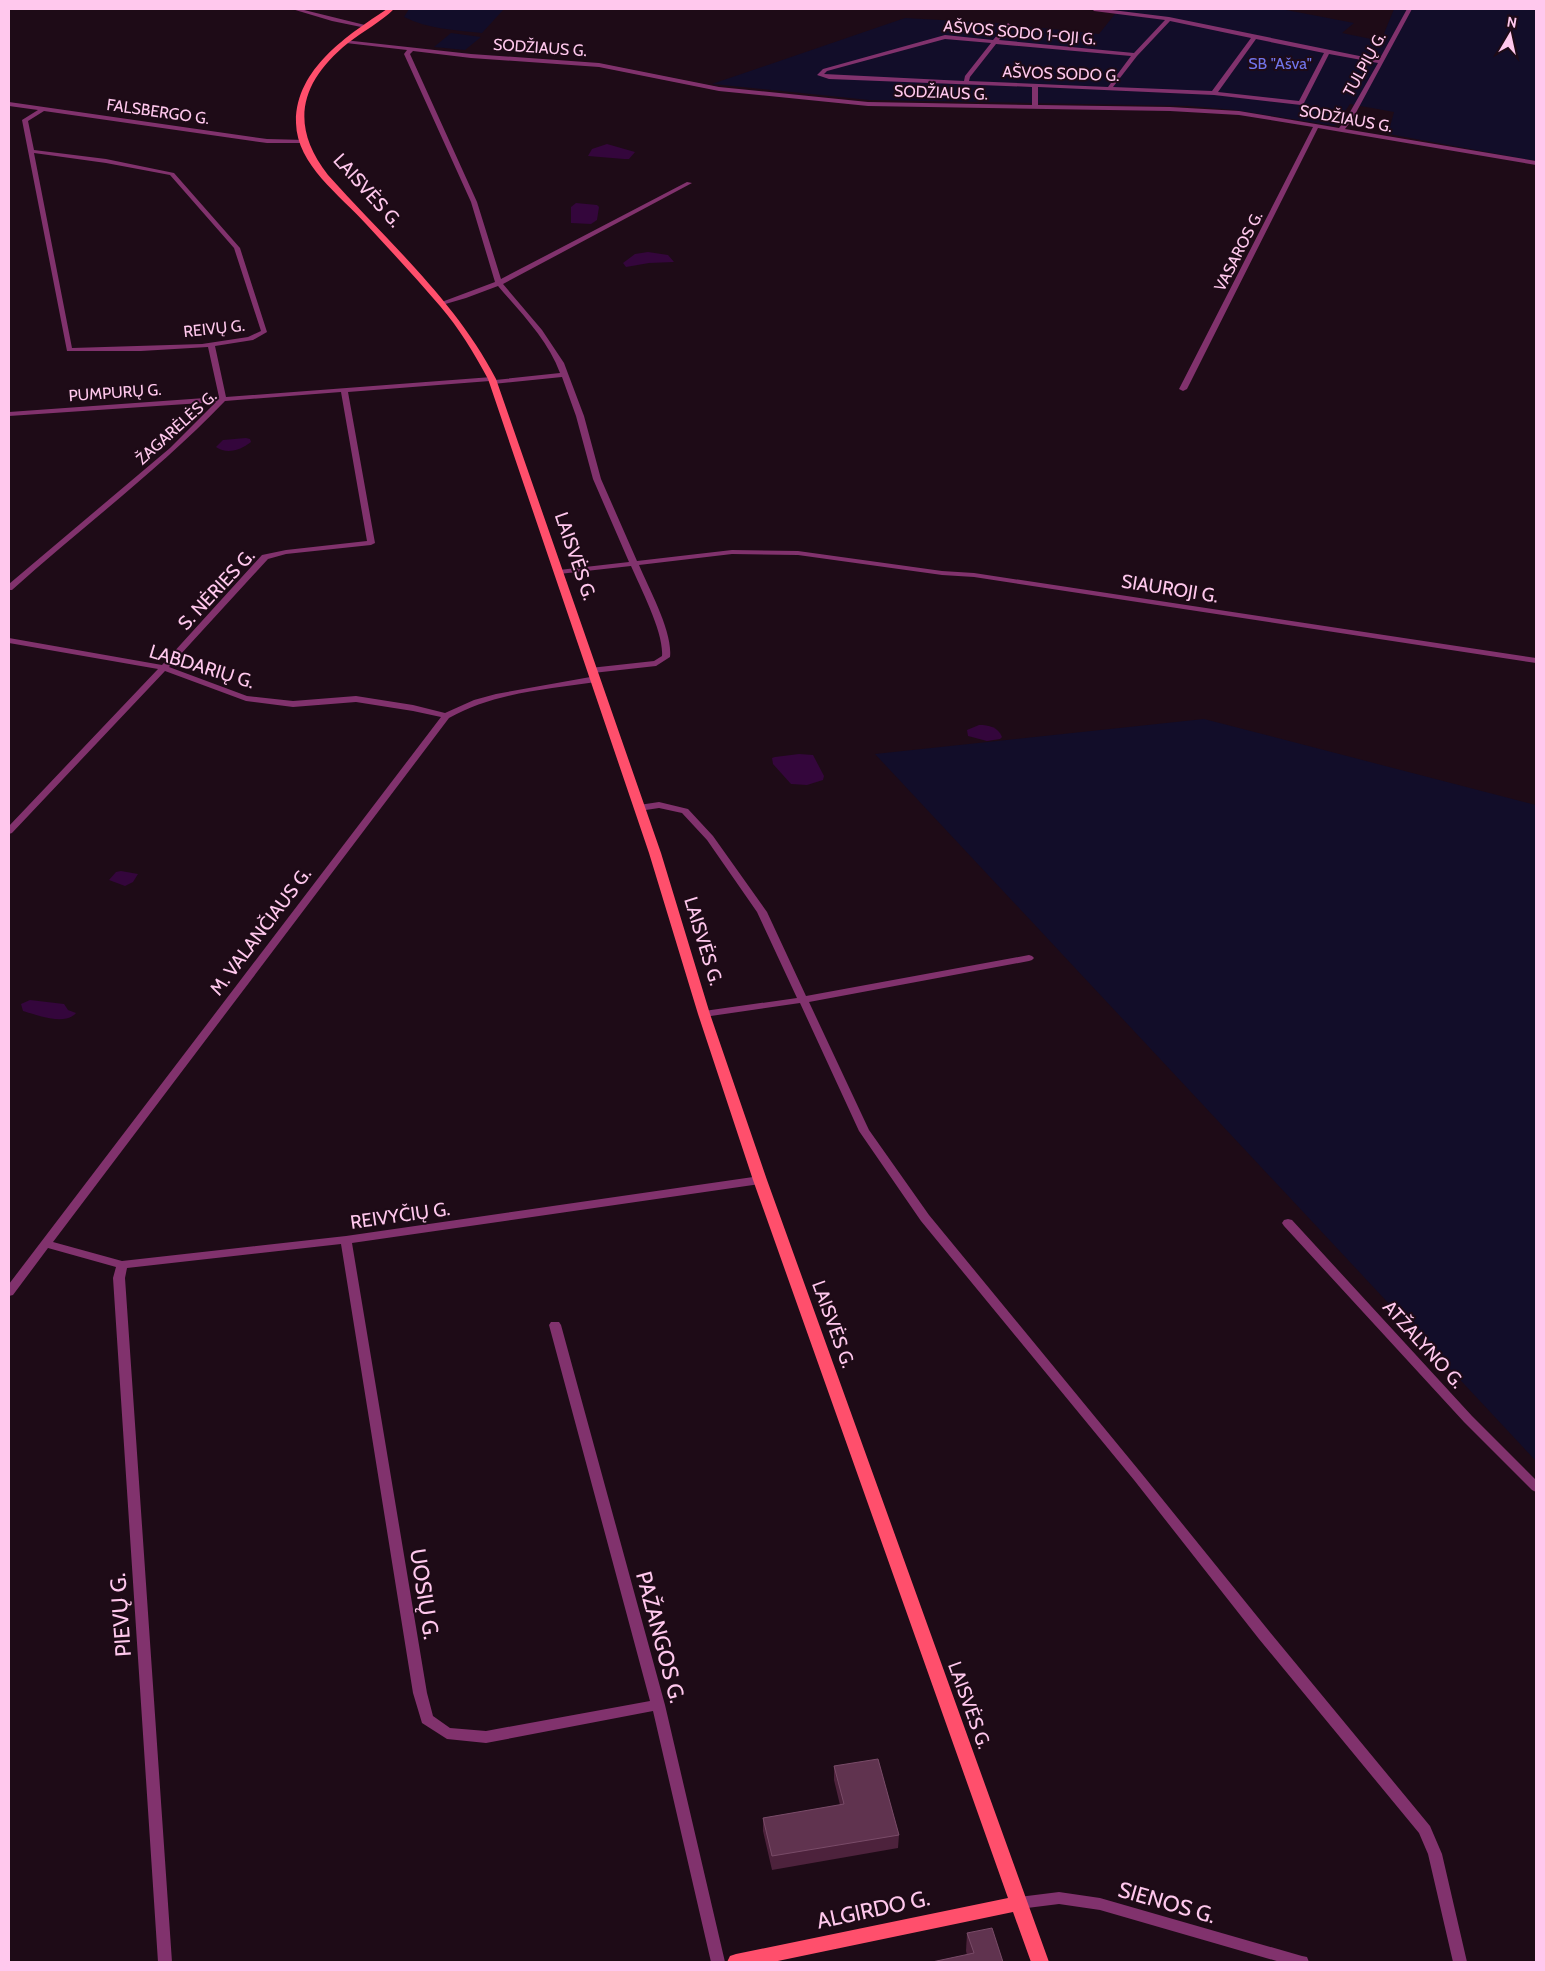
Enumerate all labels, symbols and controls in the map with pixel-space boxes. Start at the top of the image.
north arrow [1485,10,1535,60]
text: N [1506,12,1518,32]
street label: AŠVOS SODO 1-OJI G. [943,16,1097,49]
street label: TULPIŲ G. [1339,29,1390,100]
street label: SODŽIAUS G. [492,35,588,60]
park label: SB "Ašva" [1248,54,1312,73]
street label: AŠVOS SODO G. [1002,62,1120,85]
street label: SODŽIAUS G. [894,81,988,104]
street label: FALSBERGO G. [105,95,211,128]
street label: SODŽIAUS G. [1298,101,1394,136]
street label: LAISVĖS G. [329,149,407,232]
street label: VASAROS G. [1210,208,1267,294]
street label: REIVŲ G. [182,316,246,341]
street label: PUMPURŲ G. [68,380,162,405]
street label: ŽAGARĖLĖS G. [132,386,220,468]
street label: LAISVĖS G. [550,509,601,603]
street label: S. NĖRIES G. [173,544,260,635]
street label: SIAUROJI G. [1120,569,1220,608]
street label: LABDARIŲ G. [146,640,257,693]
street label: M. VALANČIAUS G. [204,862,316,1000]
street label: LAISVĖS G. [679,894,728,988]
street label: REIVYČIŲ G. [349,1196,451,1234]
street label: LAISVĖS G. [807,1277,860,1371]
street label: ATŽALYNO G. [1378,1295,1470,1393]
street label: UOSIŲ G. [404,1547,445,1641]
street label: PAŽANGOS G. [630,1568,691,1706]
street label: PIEVŲ G. [104,1572,137,1658]
street label: LAISVĖS G. [943,1658,996,1752]
street label: SIENOS G. [1115,1876,1219,1929]
street label: ALGIRDO G. [814,1884,932,1935]

